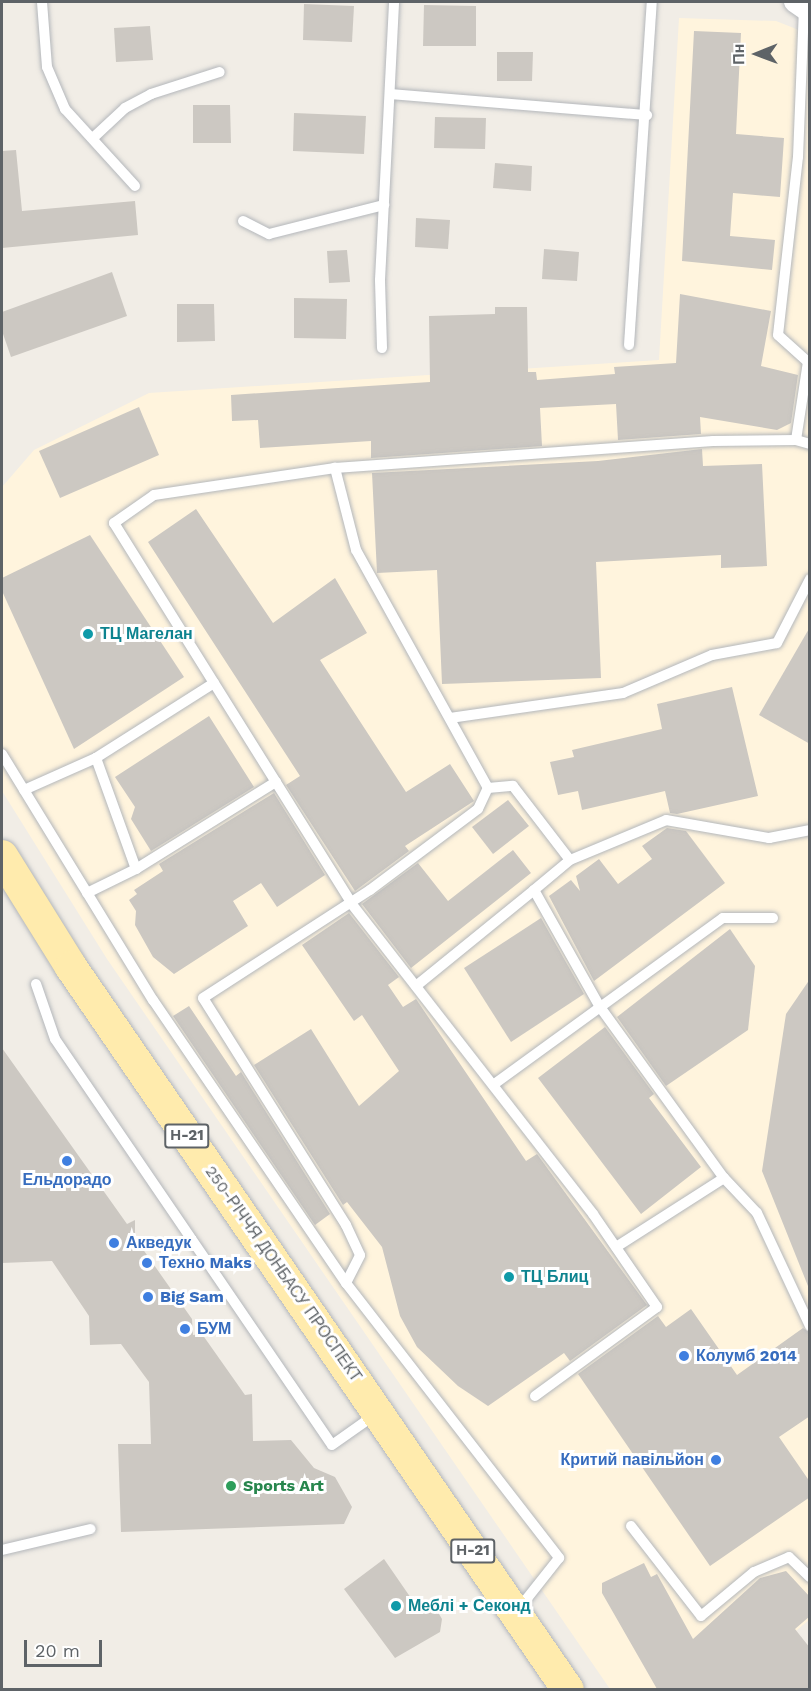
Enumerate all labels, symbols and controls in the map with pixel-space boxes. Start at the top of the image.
north arrow [727,24,787,84]
text: Пн [729,44,748,65]
place label: ТЦ Магелан [100,624,193,644]
marker: ТЦ Магелан [81,627,95,641]
road number: Н-21 [163,1124,211,1148]
marker: Ельдорадо [60,1154,74,1168]
street label: 250-РІЧЧЯ ДОНБАСУ ПРОСПЕКТ [201,1162,365,1386]
place label: Ельдорадо [22,1170,112,1190]
place label: Акведук [126,1233,191,1253]
marker: Акведук [107,1236,121,1250]
place label: Техно Maks [159,1253,252,1273]
marker: Техно Maks [140,1256,154,1270]
place label: ТЦ Блиц [521,1267,588,1287]
marker: ТЦ Блиц [502,1270,516,1284]
place label: Big Sam [160,1287,224,1307]
marker: Big Sam [141,1290,155,1304]
place label: БУМ [197,1319,231,1339]
marker: БУМ [178,1322,192,1336]
place label: Колумб 2014 [696,1346,797,1366]
marker: Колумб 2014 [677,1349,691,1363]
place label: Критий павільйон [560,1450,704,1470]
marker: Критий павільйон [709,1453,723,1467]
place label: Sports Art [243,1476,324,1496]
marker: Sports Art [224,1479,238,1493]
road number: Н-21 [449,1539,497,1563]
place label: Меблі + Секонд [408,1596,531,1616]
marker: Меблі + Секонд [389,1599,403,1613]
scale bar [27,1628,105,1666]
text: 20 m [35,1640,80,1661]

